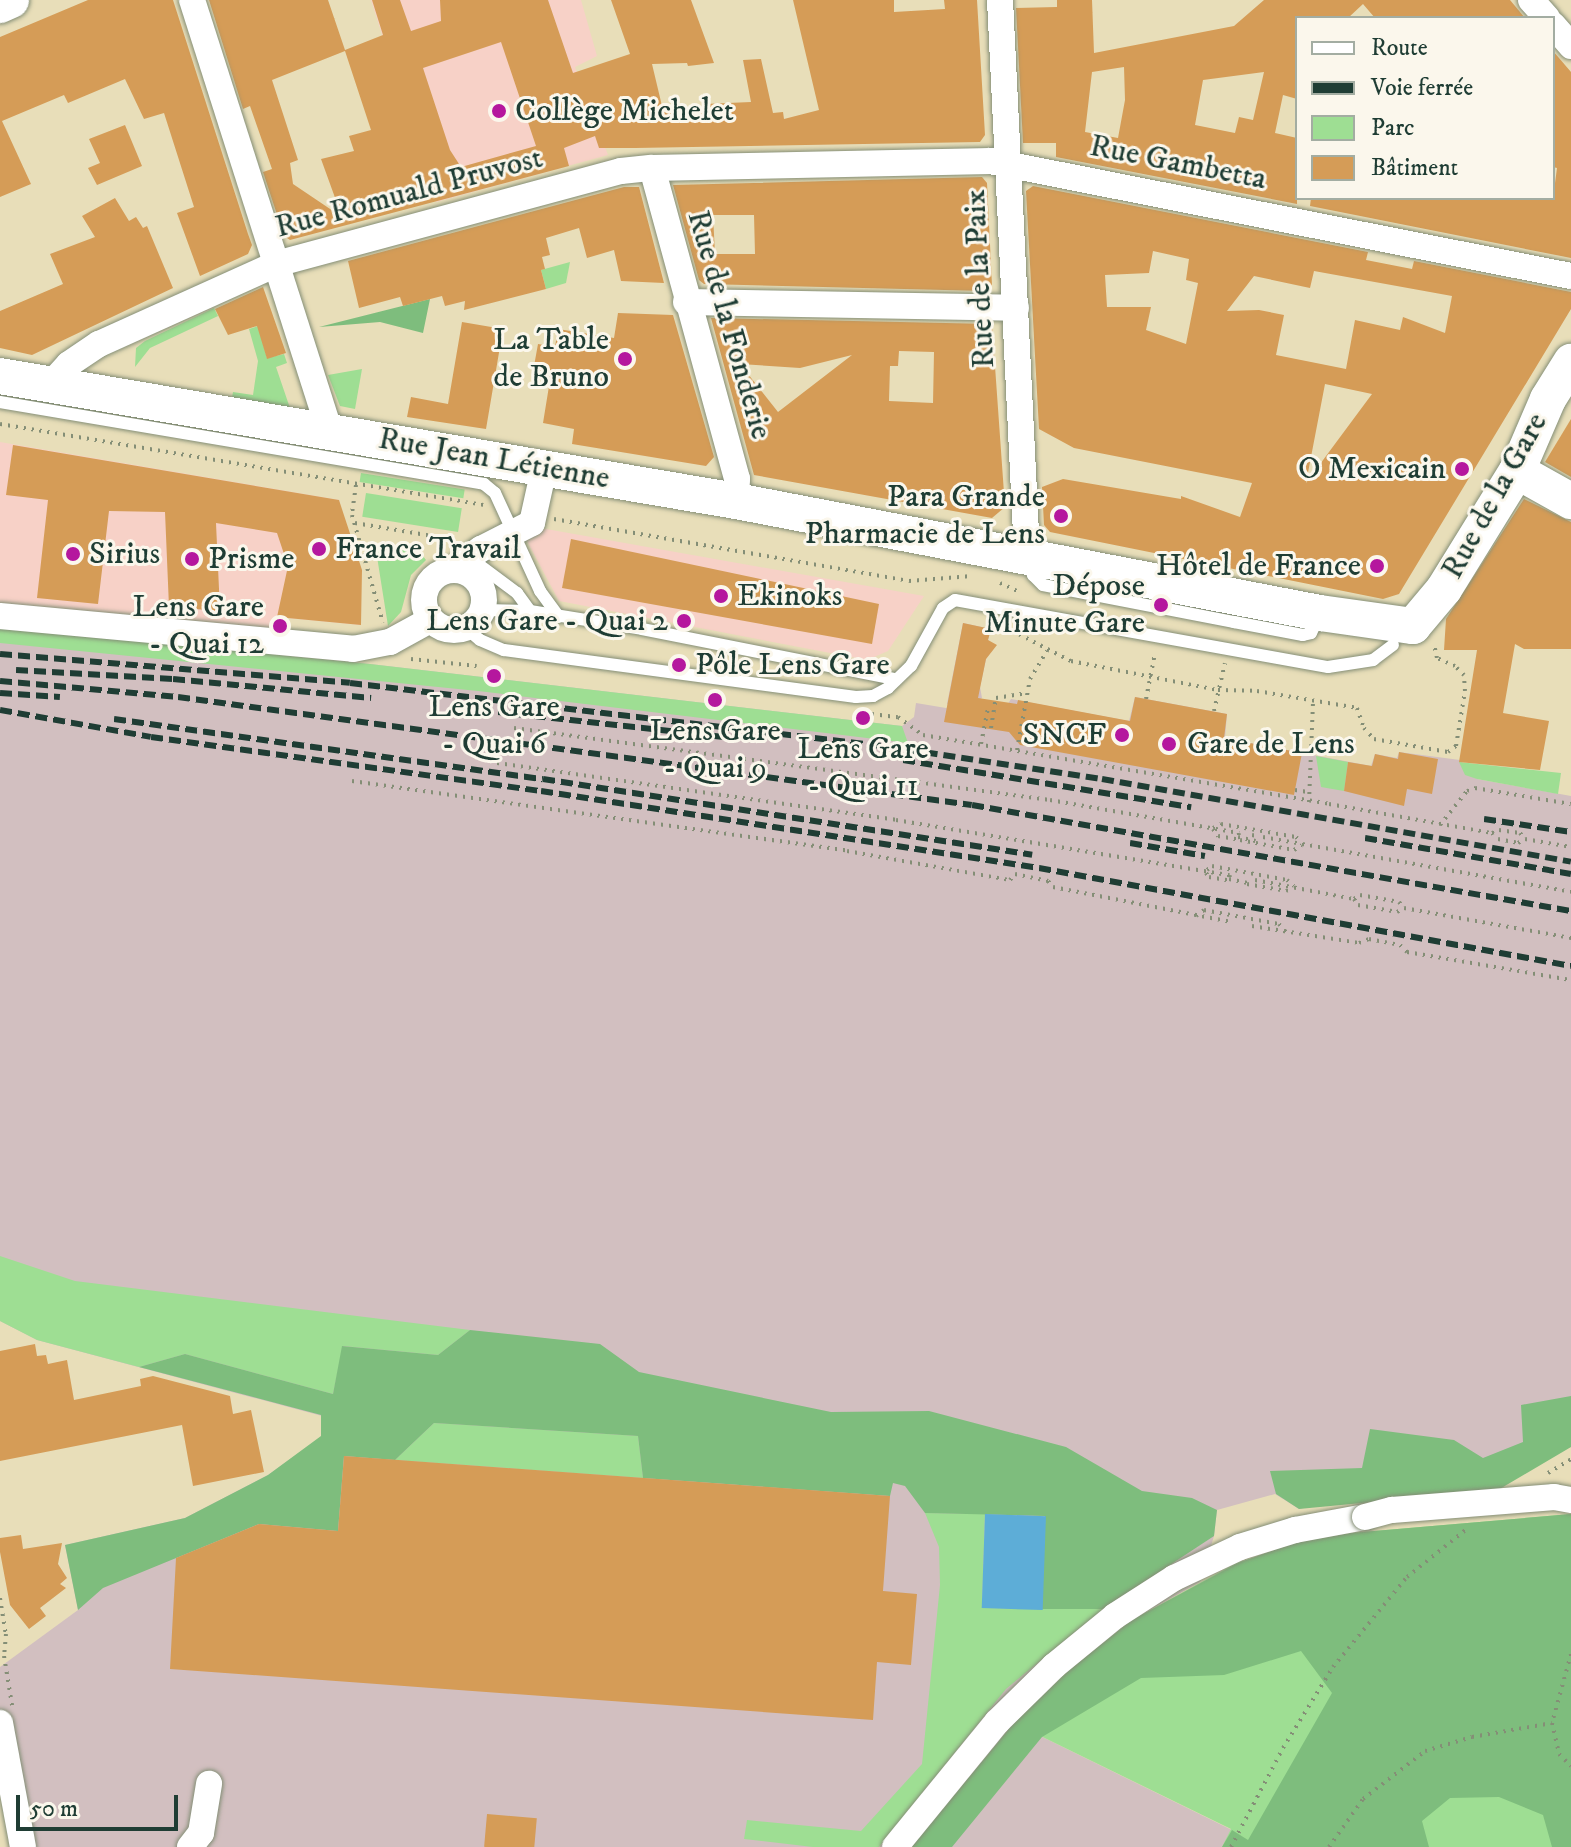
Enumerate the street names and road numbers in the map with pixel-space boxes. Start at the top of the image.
street label: Rue Gambetta [1086,127,1270,199]
street label: Rue Romuald Pruvost [271,139,547,247]
street label: Rue de la Paix [956,189,1004,369]
street label: Rue de la Fonderie [678,206,780,444]
street label: Rue de la Gare [1434,406,1556,586]
street label: Rue Jean Létienne [375,420,613,498]

